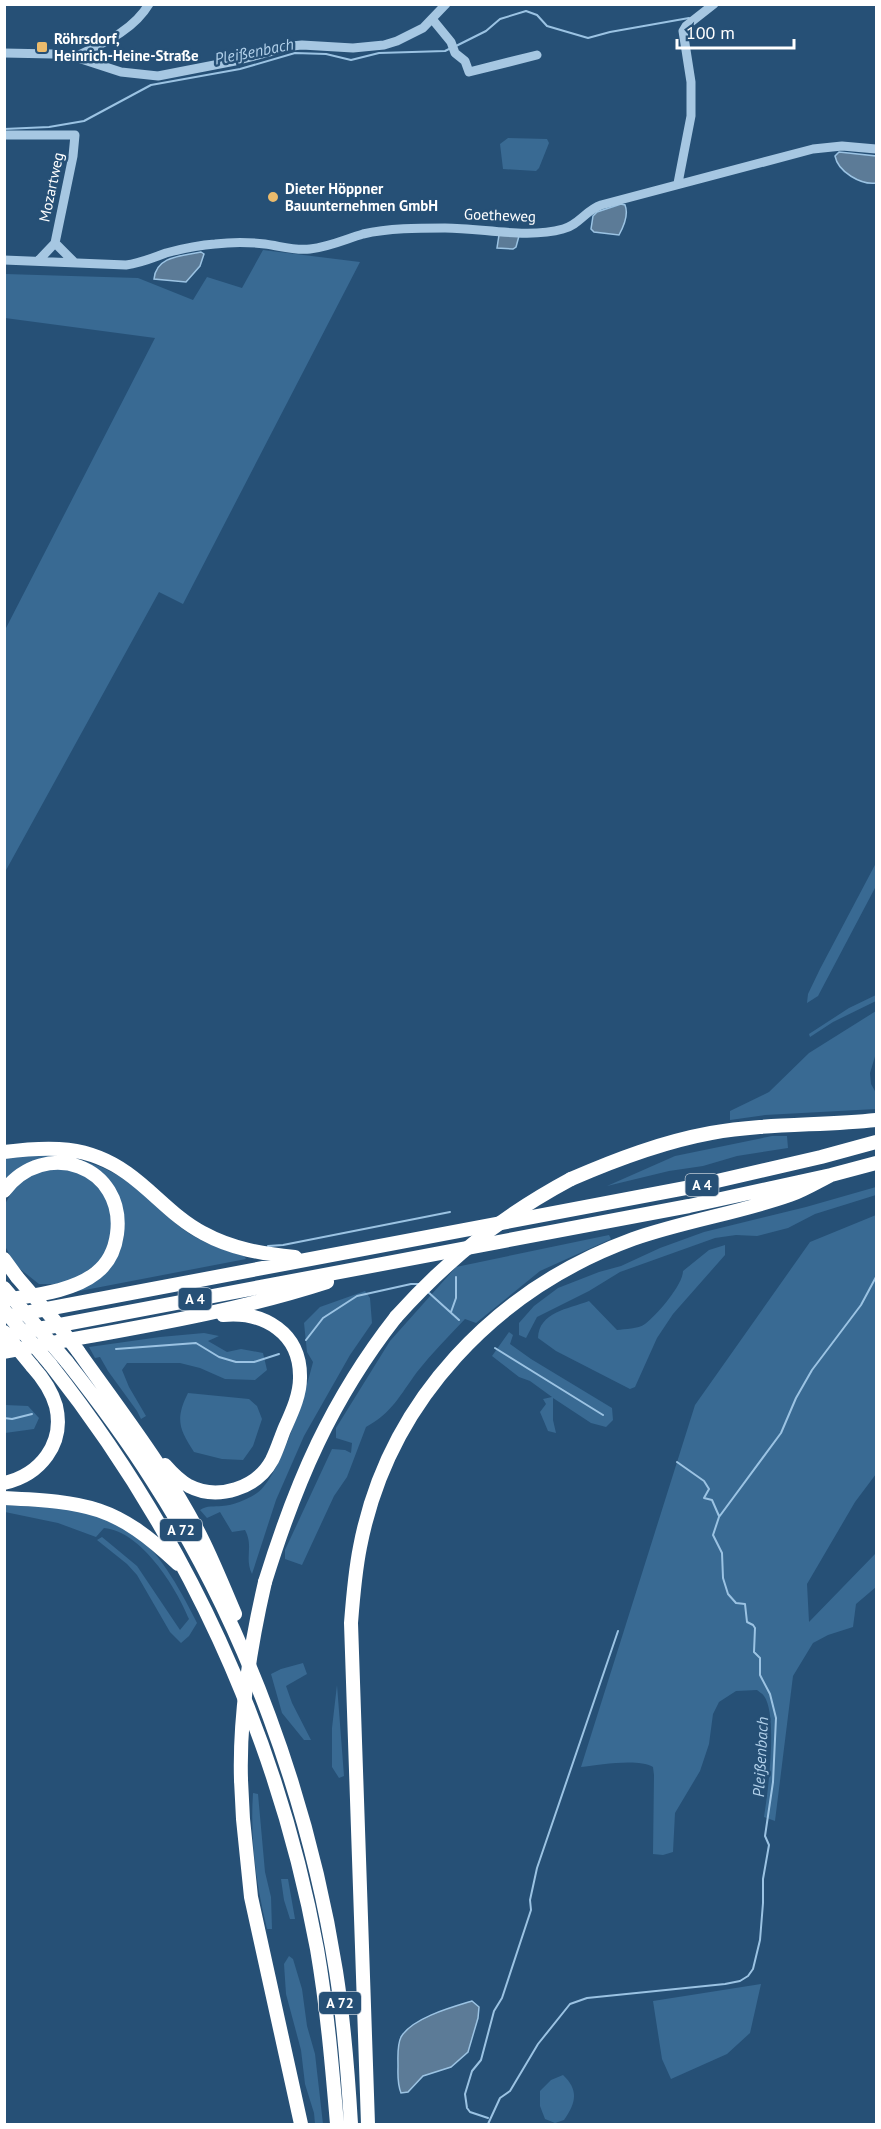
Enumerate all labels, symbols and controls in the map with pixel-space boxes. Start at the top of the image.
scale bar [677,12,794,50]
text: 100 m [686,21,735,44]
place label: Röhrsdorf, Heinrich-Heine-Straße [54,29,199,65]
water label: Pleißenbach [213,34,295,68]
marker: Röhrsdorf, Heinrich-Heine-Straße [35,40,49,54]
street label: Mozartweg [34,150,68,224]
place label: Dieter Höppner Bauunternehmen GmbH [285,179,438,215]
marker: Dieter Höppner Bauunternehmen GmbH [266,190,280,204]
street label: Goetheweg [464,204,536,226]
road number: A 4 [686,1174,718,1196]
road number: A 4 [178,1288,212,1310]
road number: A 72 [160,1519,202,1541]
water label: Pleißenbach [748,1716,772,1798]
road number: A 72 [319,1992,361,2014]

